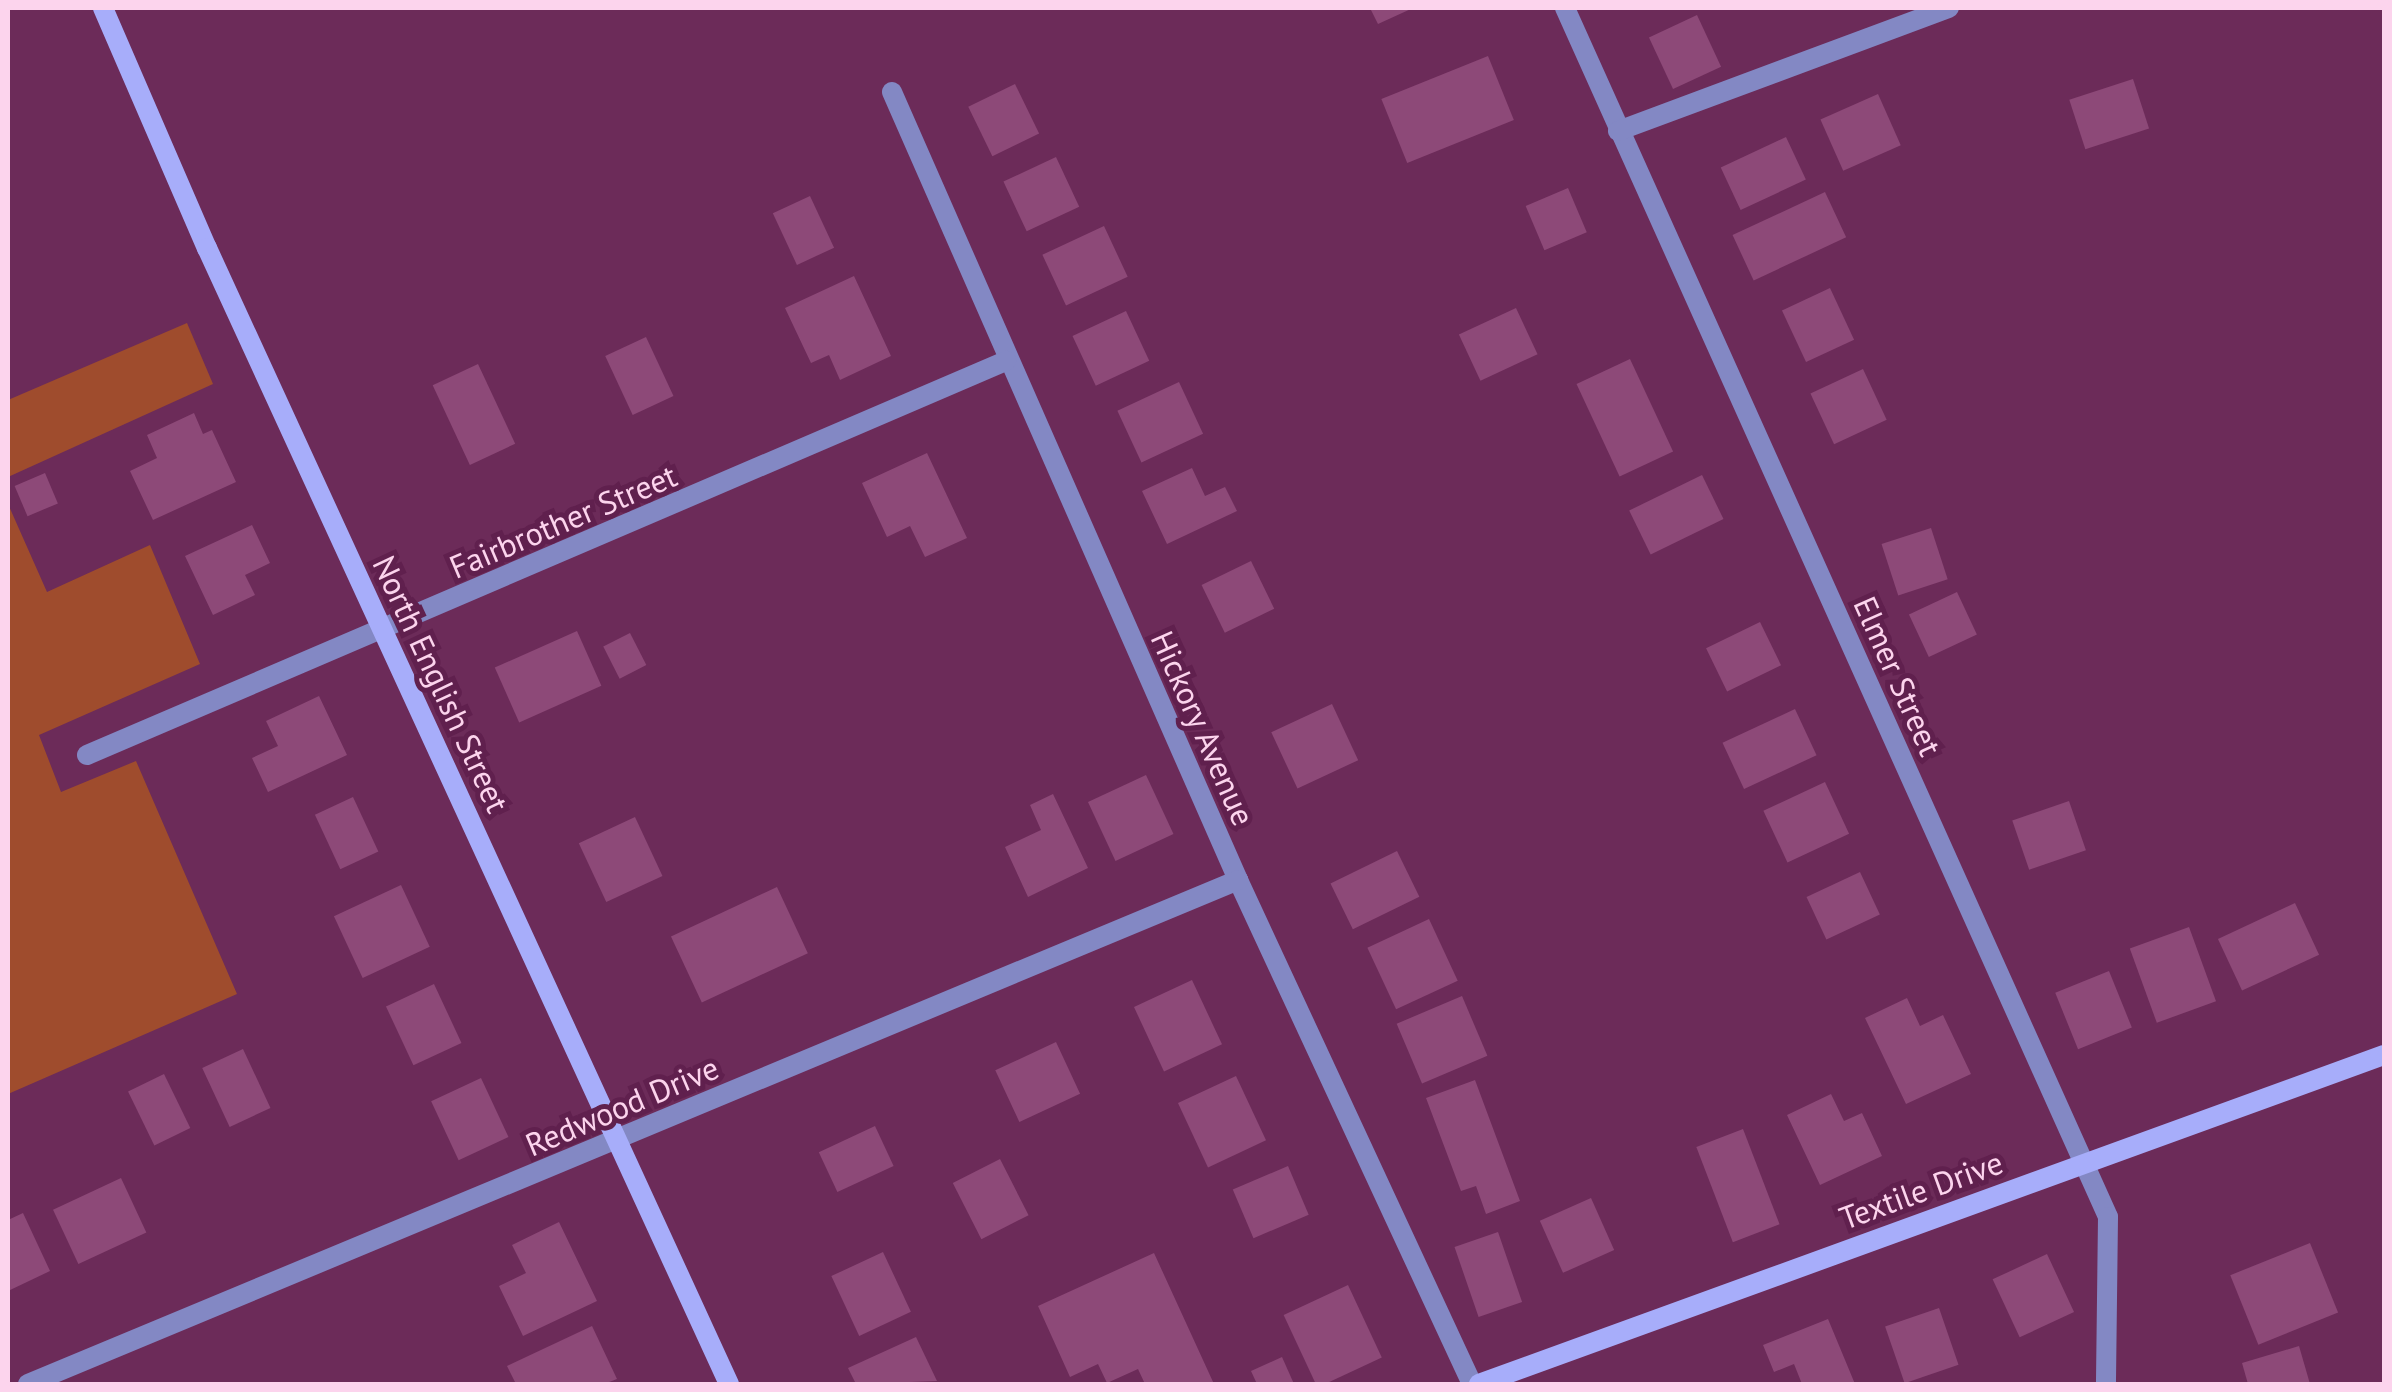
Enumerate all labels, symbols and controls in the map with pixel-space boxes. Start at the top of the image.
street label: Fairbrother Street [444,456,682,586]
street label: North English Street [365,550,517,818]
street label: Elmer Street [1846,591,1950,761]
street label: Hickory Avenue [1143,624,1263,832]
street label: Redwood Drive [520,1048,724,1164]
street label: Textile Drive [1834,1143,2008,1237]

